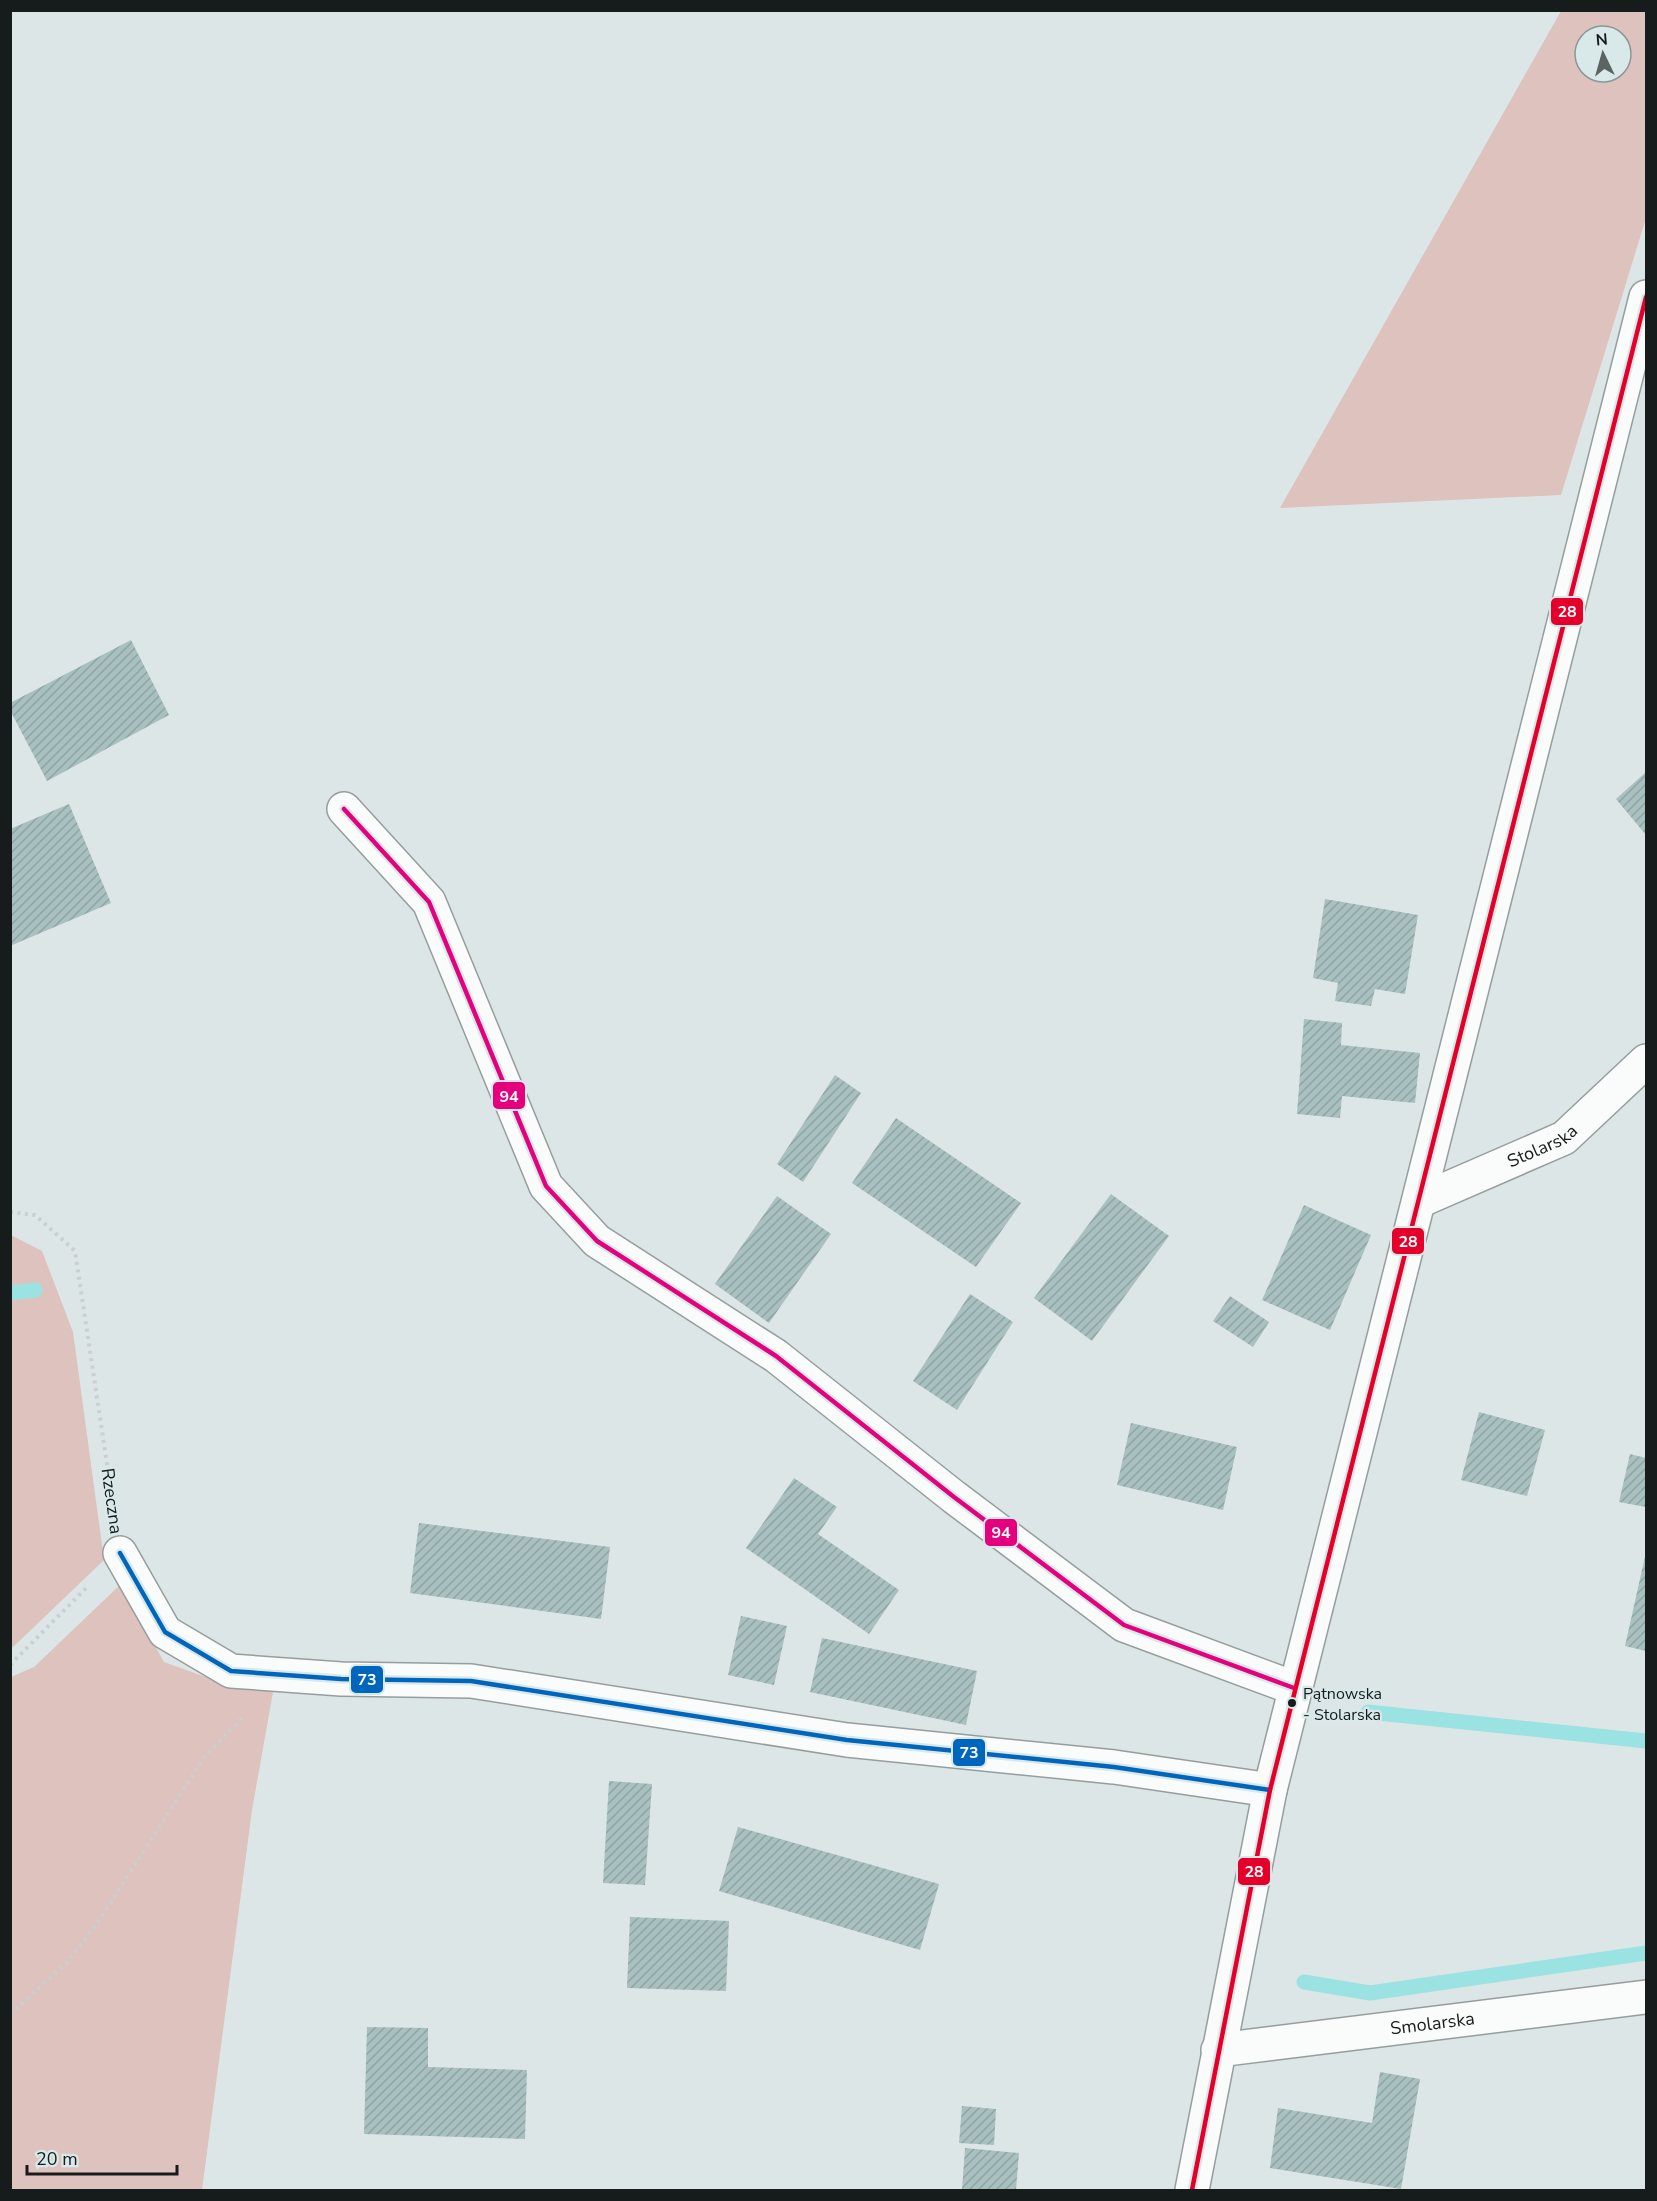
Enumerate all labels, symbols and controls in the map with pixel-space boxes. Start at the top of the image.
north arrow [1573,24,1633,84]
text: N [1595,29,1609,52]
line badge: 28 [1550,597,1584,626]
text: 28 [1557,601,1577,623]
line badge: 94 [492,1081,526,1110]
text: 94 [499,1086,519,1108]
street label: Stolarska [1503,1119,1583,1173]
line badge: 28 [1391,1227,1425,1255]
text: 28 [1398,1231,1418,1253]
street label: Rzeczna [96,1467,128,1535]
line badge: 94 [984,1518,1018,1547]
text: 94 [991,1522,1011,1544]
line badge: 73 [350,1665,384,1694]
text: 73 [357,1669,377,1691]
place label: Pątnowska - Stolarska [1303,1683,1382,1726]
marker: Pątnowska - Stolarska [1286,1697,1298,1709]
line badge: 73 [952,1738,986,1767]
text: 73 [959,1742,979,1764]
line badge: 28 [1237,1857,1271,1886]
text: 28 [1244,1861,1264,1883]
street label: Smolarska [1389,2006,1476,2041]
scale bar [27,2138,177,2176]
text: 20 m [36,2147,78,2171]

